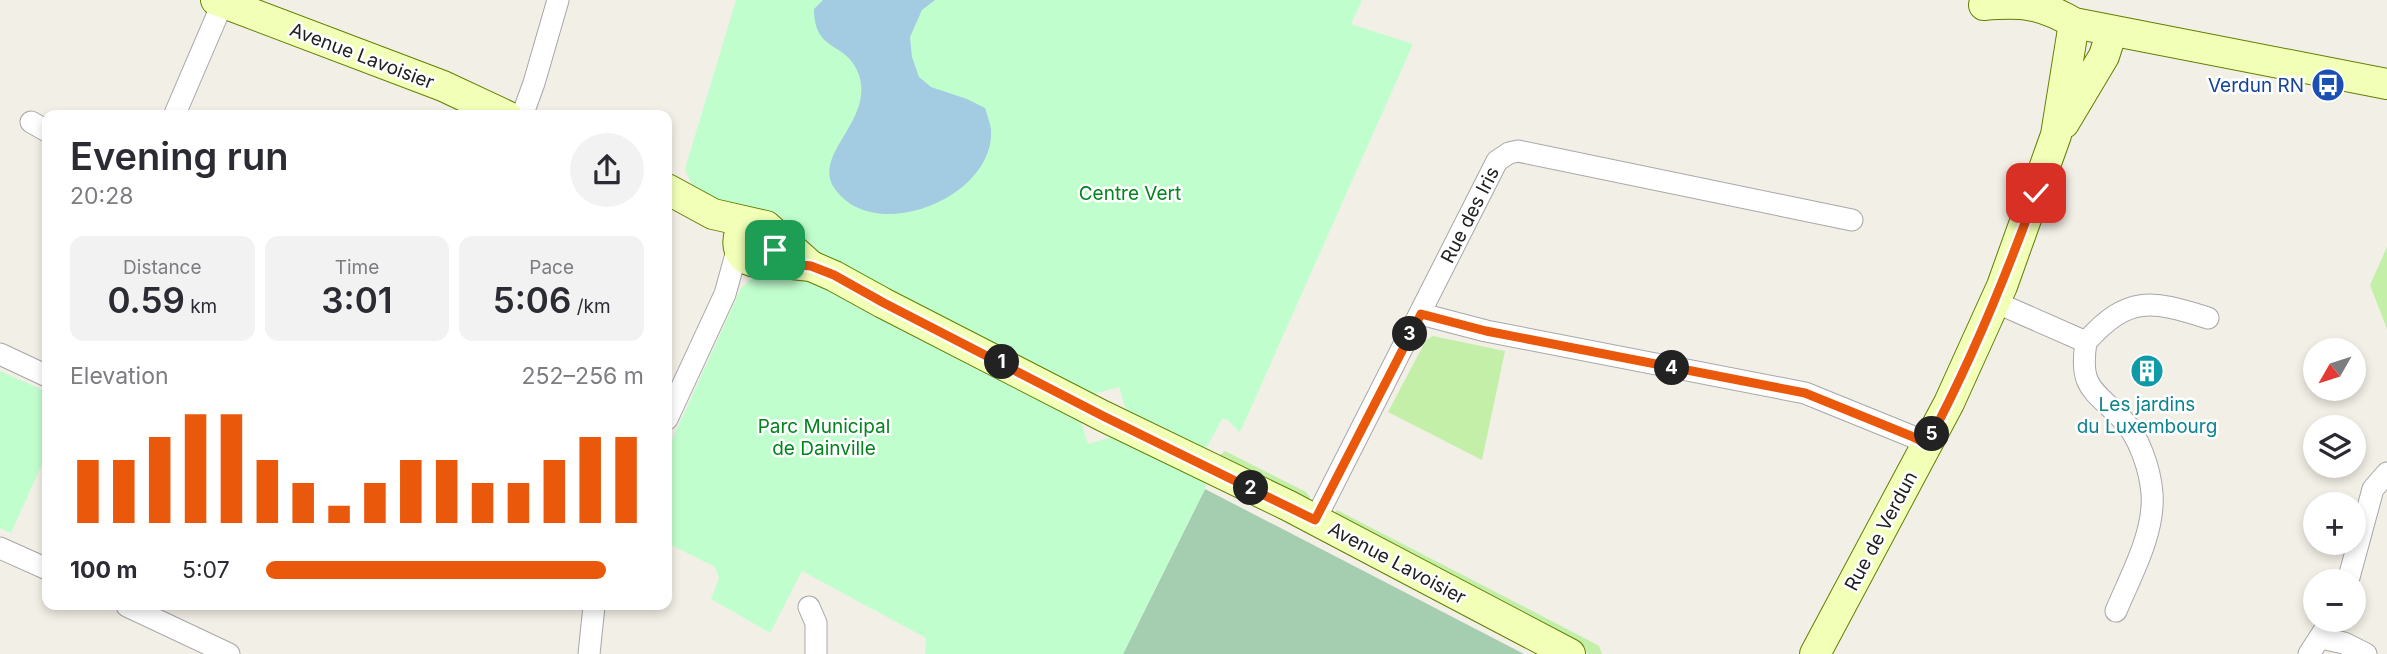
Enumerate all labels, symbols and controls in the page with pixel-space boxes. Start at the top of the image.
street label: Avenue Lavoisier [287,18,437,94]
bus stop icon: Verdun RN [2309,66,2347,104]
place label: Verdun RN [2208,74,2304,97]
text: Evening run [70,133,288,179]
button: share [570,133,644,207]
street label: Rue des Iris [1436,163,1504,267]
pin [2006,163,2066,223]
icon: check [2017,174,2055,212]
text: 20:28 [70,182,133,210]
park label: Centre Vert [1079,182,1181,205]
pin [745,220,805,280]
icon: arrive [756,231,794,269]
text: Distance [123,256,202,279]
text: Time [335,256,379,279]
text: Pace [529,256,574,279]
text: 0.59 [107,279,185,321]
text: 3:01 [321,279,393,321]
text: 5:06 [493,279,571,321]
text: km [185,295,217,318]
text: /km [571,295,611,318]
pin: 3 [1392,316,1428,352]
text: 3 [1403,322,1416,345]
north arrow [2303,338,2366,401]
map controls [2303,338,2366,632]
pin: 1 [984,344,1020,380]
text: 1 [997,350,1006,373]
pin: 4 [1654,350,1690,386]
building icon: Les jardins du Luxembourg [2128,352,2166,390]
text: 4 [1665,356,1678,379]
text: Elevation [70,362,169,390]
text: 252–256 m [522,362,644,390]
place label: Les jardins du Luxembourg [2077,393,2217,438]
park label: Parc Municipal de Dainville [758,415,890,460]
button: layers [2303,415,2366,478]
pin: 5 [1914,416,1950,452]
text: 5 [1925,422,1938,445]
street label: Rue de Verdun [1840,467,1922,595]
pin: 2 [1234,470,1268,505]
text: 2 [1245,476,1256,499]
button: + [2303,492,2366,555]
street label: Avenue Lavoisier [1324,517,1470,609]
text: 100 m [70,556,137,584]
text: 5:07 [182,556,230,584]
button: − [2303,569,2366,632]

